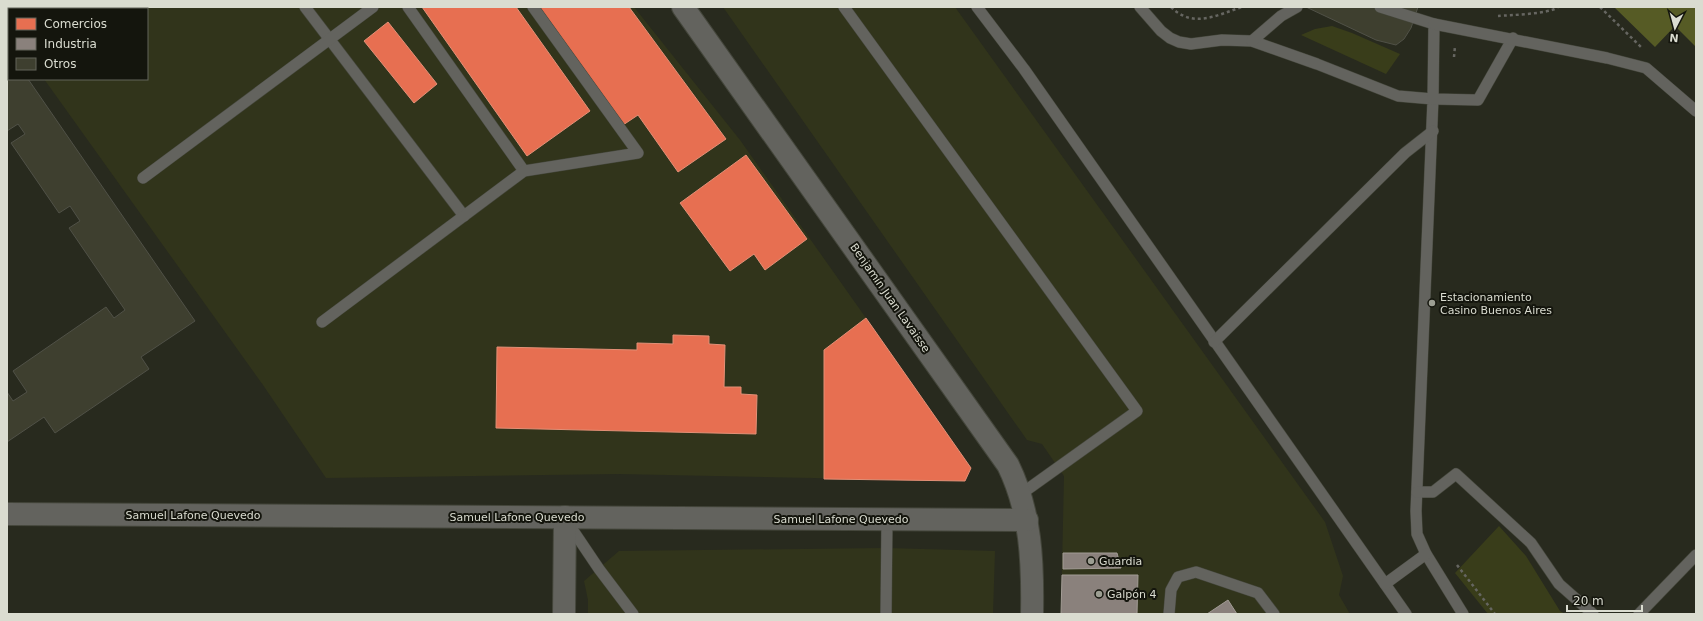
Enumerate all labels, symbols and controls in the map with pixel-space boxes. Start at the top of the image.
legend [8,8,148,80]
north arrow [1655,8,1695,48]
text: Comercios [44,17,107,31]
text: N [1669,31,1679,44]
text: Industria [44,37,97,51]
text: Otros [44,57,76,71]
street label: Benjamín Juan Lavaisse [847,241,933,355]
place label: Estacionamiento Casino Buenos Aires [1440,291,1552,317]
marker: Estacionamiento Casino Buenos Aires [1427,298,1437,308]
street label: Samuel Lafone Quevedo [126,509,261,522]
street label: Samuel Lafone Quevedo [450,511,585,524]
street label: Samuel Lafone Quevedo [774,513,909,526]
place label: Guardia [1099,555,1142,568]
marker: Guardia [1086,556,1096,566]
scale bar [1567,587,1642,613]
place label: Galpón 4 [1107,588,1157,601]
marker: Galpón 4 [1094,589,1104,599]
text: 20 m [1573,594,1604,608]

